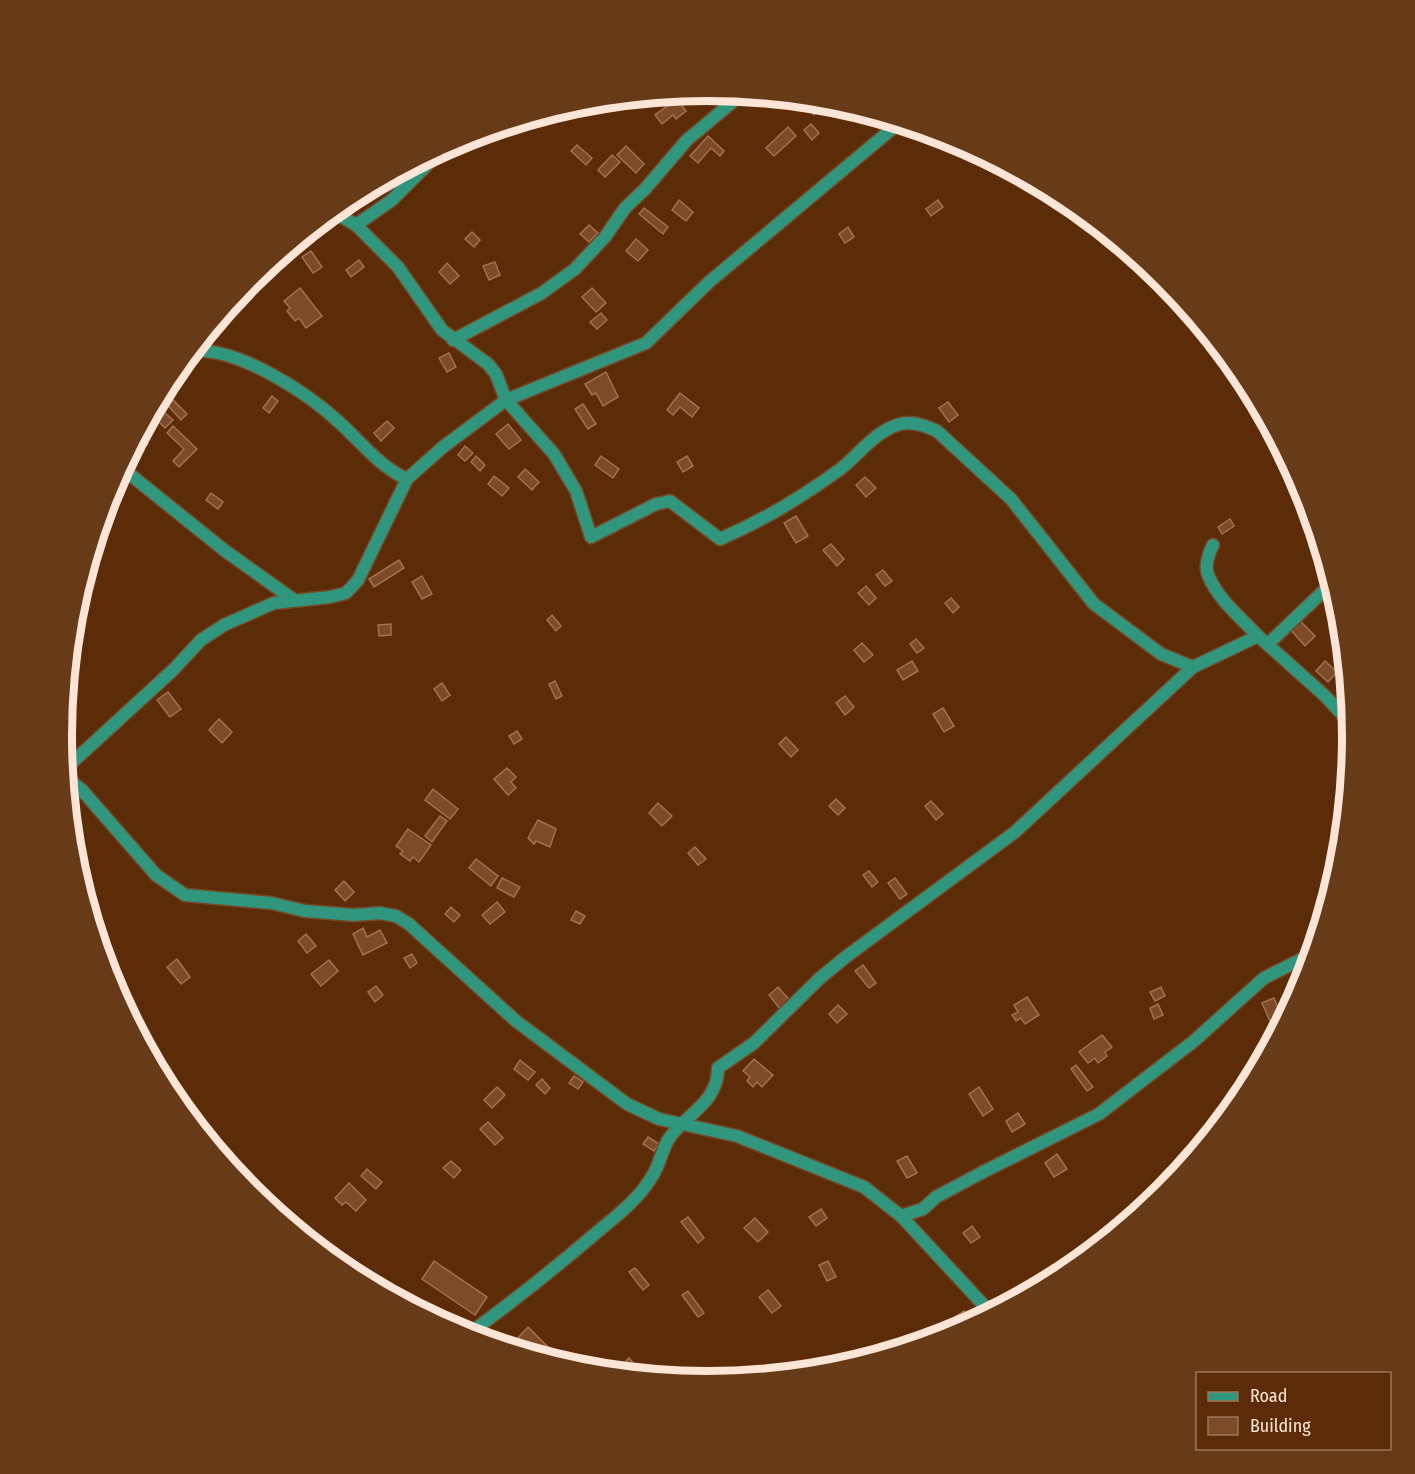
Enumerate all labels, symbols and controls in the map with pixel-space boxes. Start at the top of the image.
legend [1196,1372,1391,1450]
text: Road [1250,1385,1287,1407]
text: Building [1250,1415,1311,1437]

